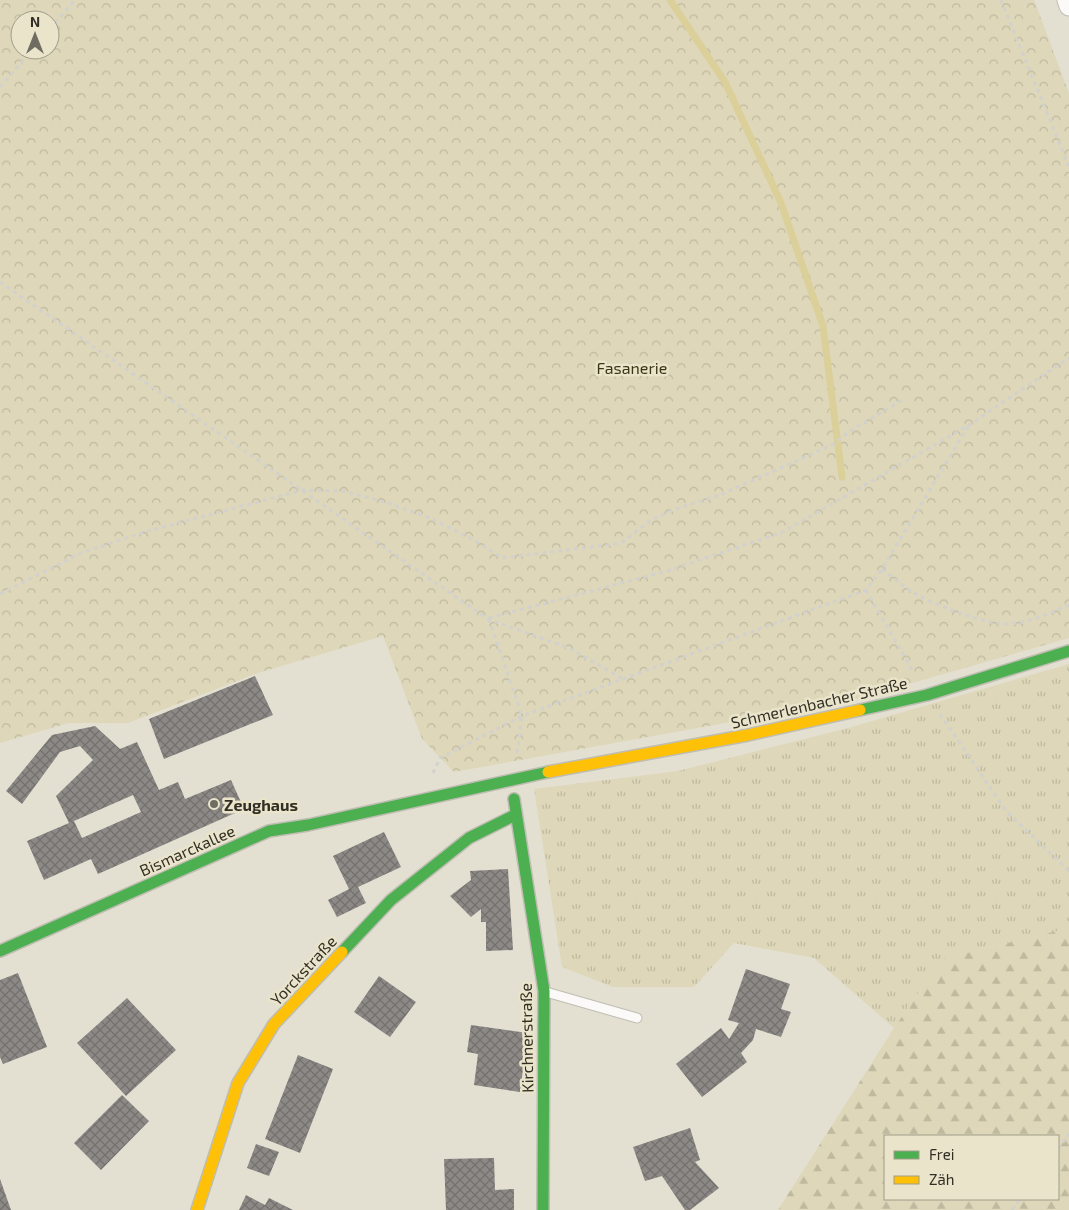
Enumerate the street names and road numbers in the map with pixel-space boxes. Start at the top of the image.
street label: Schmerlenbacher Straße [729,672,909,732]
street label: Bismarckallee [136,820,238,880]
street label: Yorckstraße [266,931,340,1009]
street label: Kirchnerstraße [516,983,536,1093]

